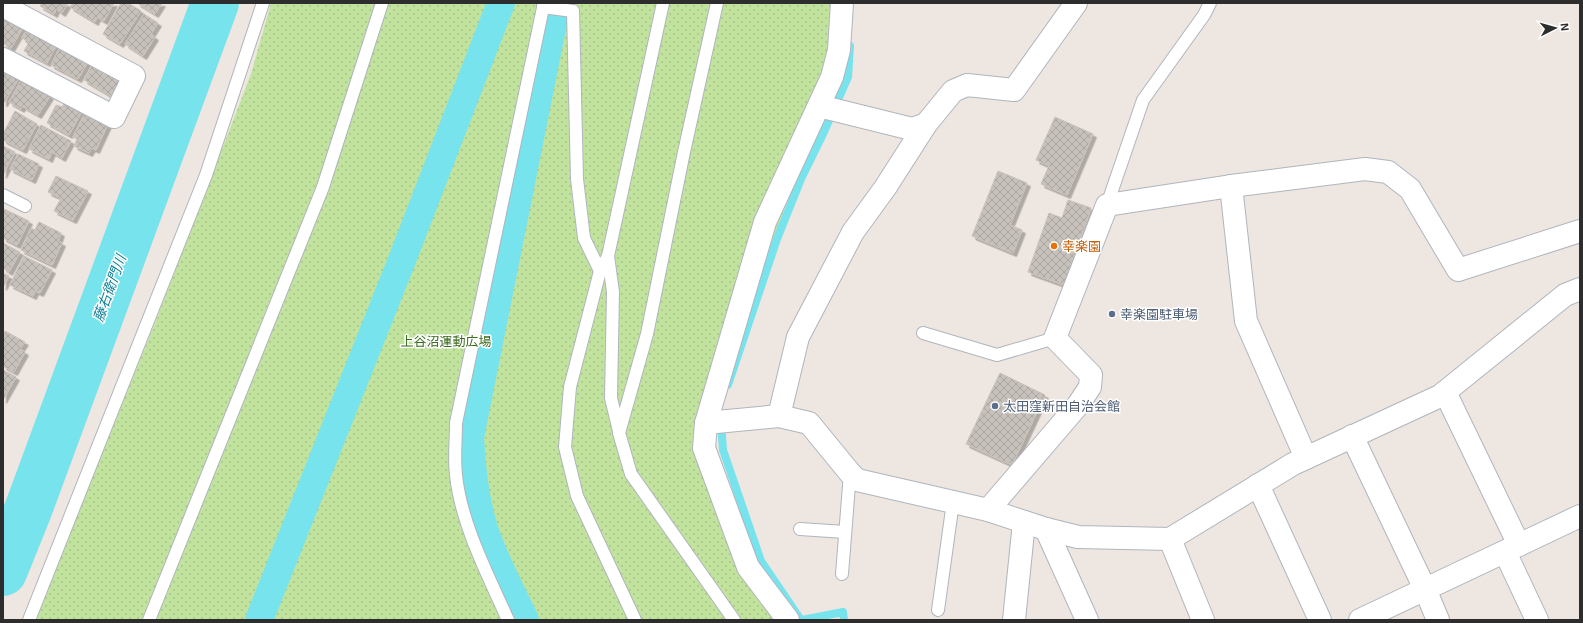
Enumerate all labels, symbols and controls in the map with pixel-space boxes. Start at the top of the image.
north arrow [1535,8,1575,48]
text: N [1559,22,1572,32]
place label: 幸楽園 [1062,238,1101,254]
marker: 幸楽園 [1049,241,1059,251]
water label: 藤右衛門川 [89,250,130,324]
place label: 幸楽園駐車場 [1120,306,1198,322]
marker: 幸楽園駐車場 [1107,309,1117,319]
park label: 上谷沼運動広場 [400,333,492,349]
place label: 太田窪新田自治会館 [1003,398,1120,414]
marker: 太田窪新田自治会館 [990,401,1000,411]

